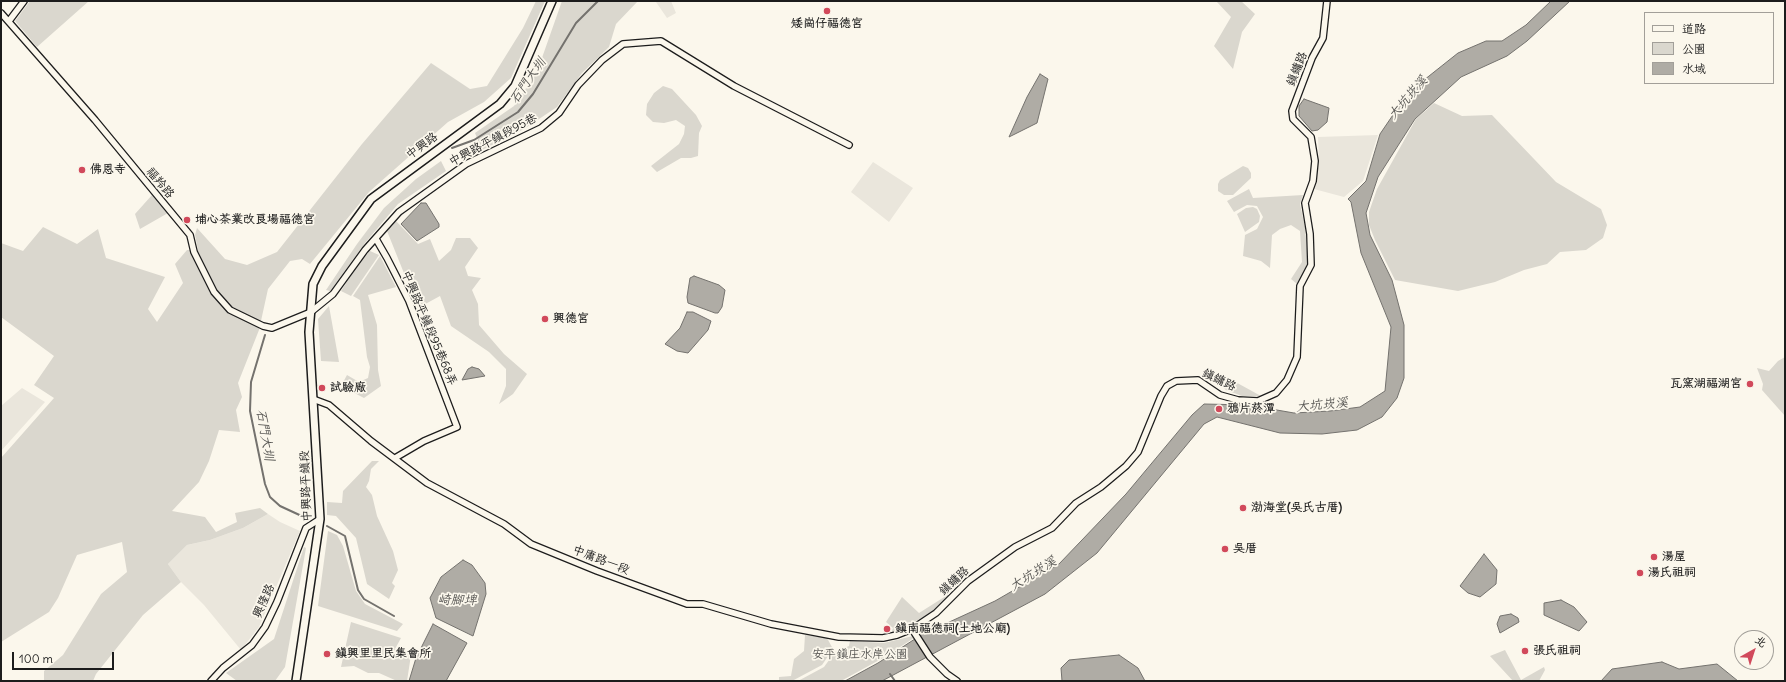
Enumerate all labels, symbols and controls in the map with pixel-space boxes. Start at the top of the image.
marker: 矮崗仔福德宮 [822,6,832,16]
legend [1644,12,1774,84]
place label: 矮崗仔福德宮 [791,17,863,31]
text: 道路 [1682,21,1706,36]
text: 公園 [1682,41,1706,56]
street label: 鎮鏞路 [1284,50,1310,88]
water label: 石門大圳 [507,55,549,107]
text: 水域 [1682,61,1706,76]
water label: 大坑崁溪 [1385,73,1431,123]
street label: 中興路平鎮段95巷 [446,111,540,169]
street label: 中興路 [403,130,441,162]
place label: 佛恩寺 [90,163,126,177]
marker: 佛恩寺 [77,165,87,175]
street label: 福羚路 [143,165,177,201]
place label: 埔心茶業改良場福德宮 [195,213,315,227]
marker: 埔心茶業改良場福德宮 [182,215,192,225]
street label: 中興路平鎮段95巷68弄 [398,268,460,388]
place label: 興德宮 [553,312,589,326]
marker: 興德宮 [540,314,550,324]
street label: 鎮鏞路 [1200,366,1238,394]
place label: 瓦窯湖福湖宮 [1670,377,1742,391]
marker: 瓦窯湖福湖宮 [1745,379,1755,389]
place label: 試驗廠 [330,381,366,395]
marker: 試驗廠 [317,383,327,393]
water label: 大坑崁溪 [1295,395,1349,415]
place label: 鴉片菸潭 [1227,402,1275,416]
marker: 鴉片菸潭 [1214,404,1224,414]
water label: 石門大圳 [253,408,277,462]
street label: 中興路平鎮段 [298,450,314,522]
place label: 渤海堂(吳氏古厝) [1251,501,1342,515]
marker: 渤海堂(吳氏古厝) [1238,503,1248,513]
place label: 吳厝 [1233,542,1257,556]
street label: 中庸路一段 [570,543,632,577]
marker: 吳厝 [1220,544,1230,554]
place label: 湯屋 [1662,550,1686,564]
marker: 湯屋 [1649,552,1659,562]
water label: 大坑崁溪 [1007,554,1059,594]
street label: 鎮鏞路 [936,563,972,599]
place label: 湯氏祖祠 [1648,566,1696,580]
marker: 湯氏祖祠 [1635,568,1645,578]
street label: 興隆路 [250,582,278,620]
water label: 崎腳埤 [438,592,476,608]
place label: 鎮南福德祠(土地公廟) [895,622,1010,636]
marker: 鎮南福德祠(土地公廟) [882,624,892,634]
north arrow [1734,630,1774,670]
text: 北 [1752,633,1770,650]
scale bar [14,644,116,670]
place label: 張氏祖祠 [1533,644,1581,658]
marker: 張氏祖祠 [1520,646,1530,656]
place label: 鎮興里里民集會所 [335,647,431,661]
park label: 安平鎮庄水岸公園 [812,648,908,662]
marker: 鎮興里里民集會所 [322,649,332,659]
text: 100 m [19,651,53,666]

